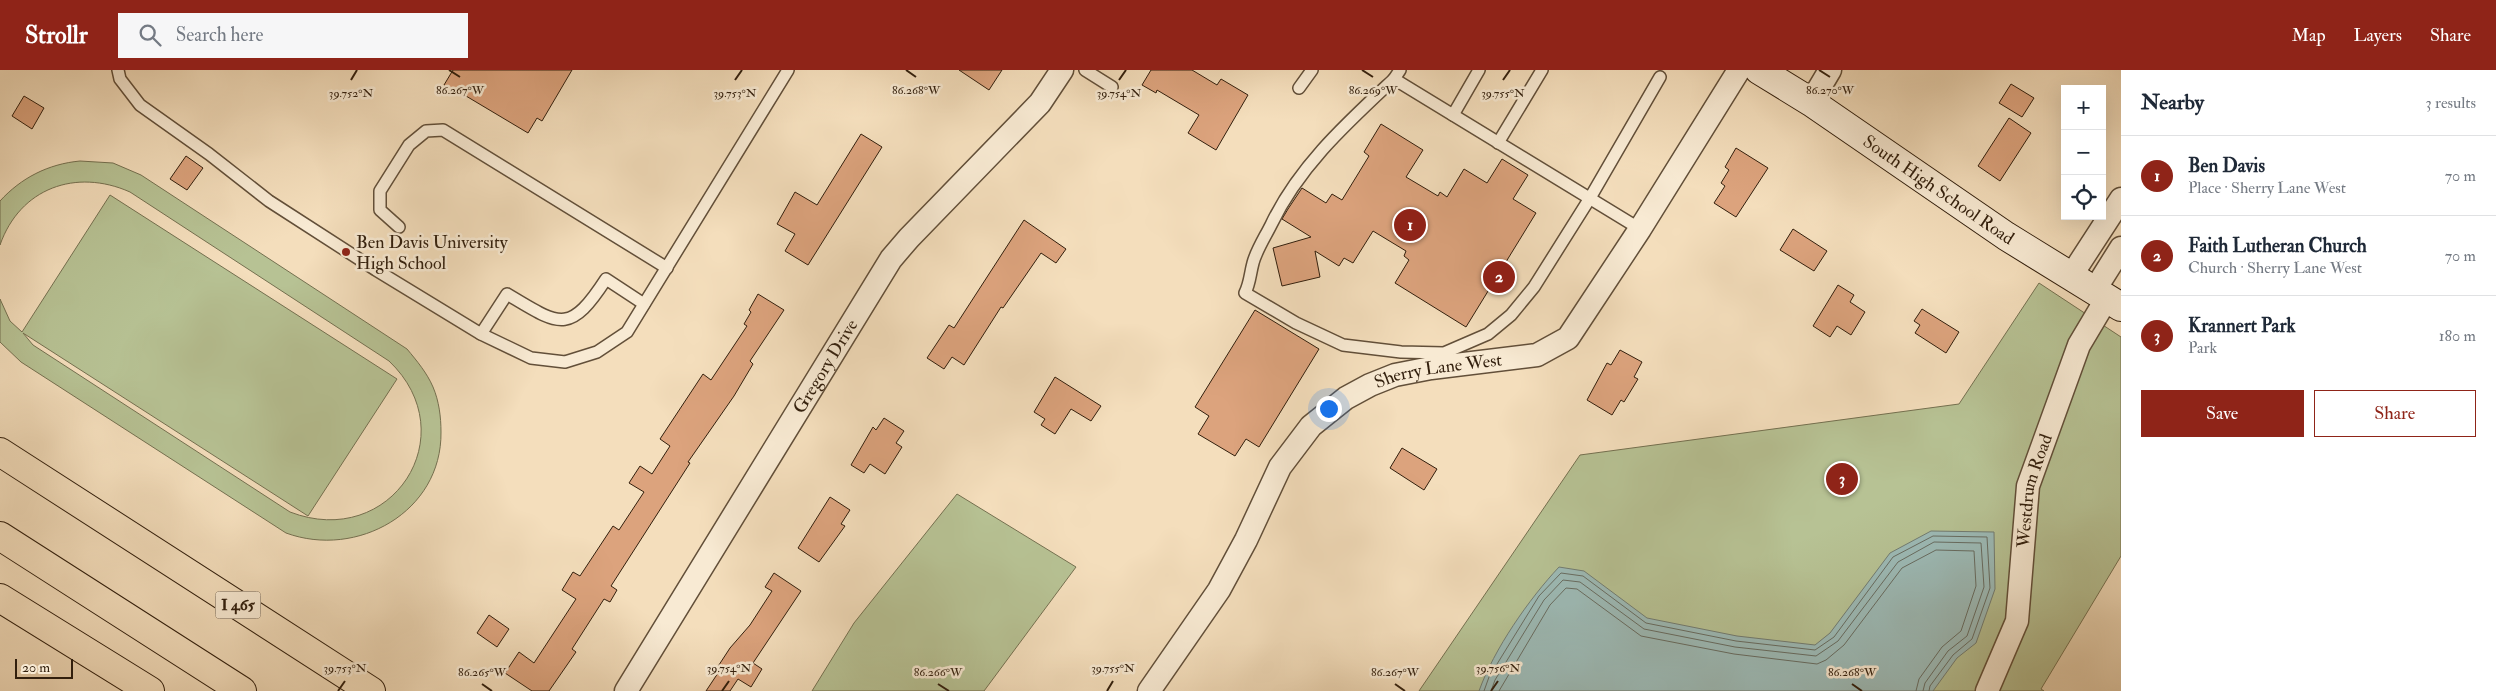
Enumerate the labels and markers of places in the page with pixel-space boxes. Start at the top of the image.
pin: 1 [1394,206,1426,244]
place label: Ben Davis University High School [356,231,509,275]
marker: Ben Davis University High School [340,246,352,258]
pin: 2 [1483,258,1515,296]
pin: 3 [1826,460,1858,498]

